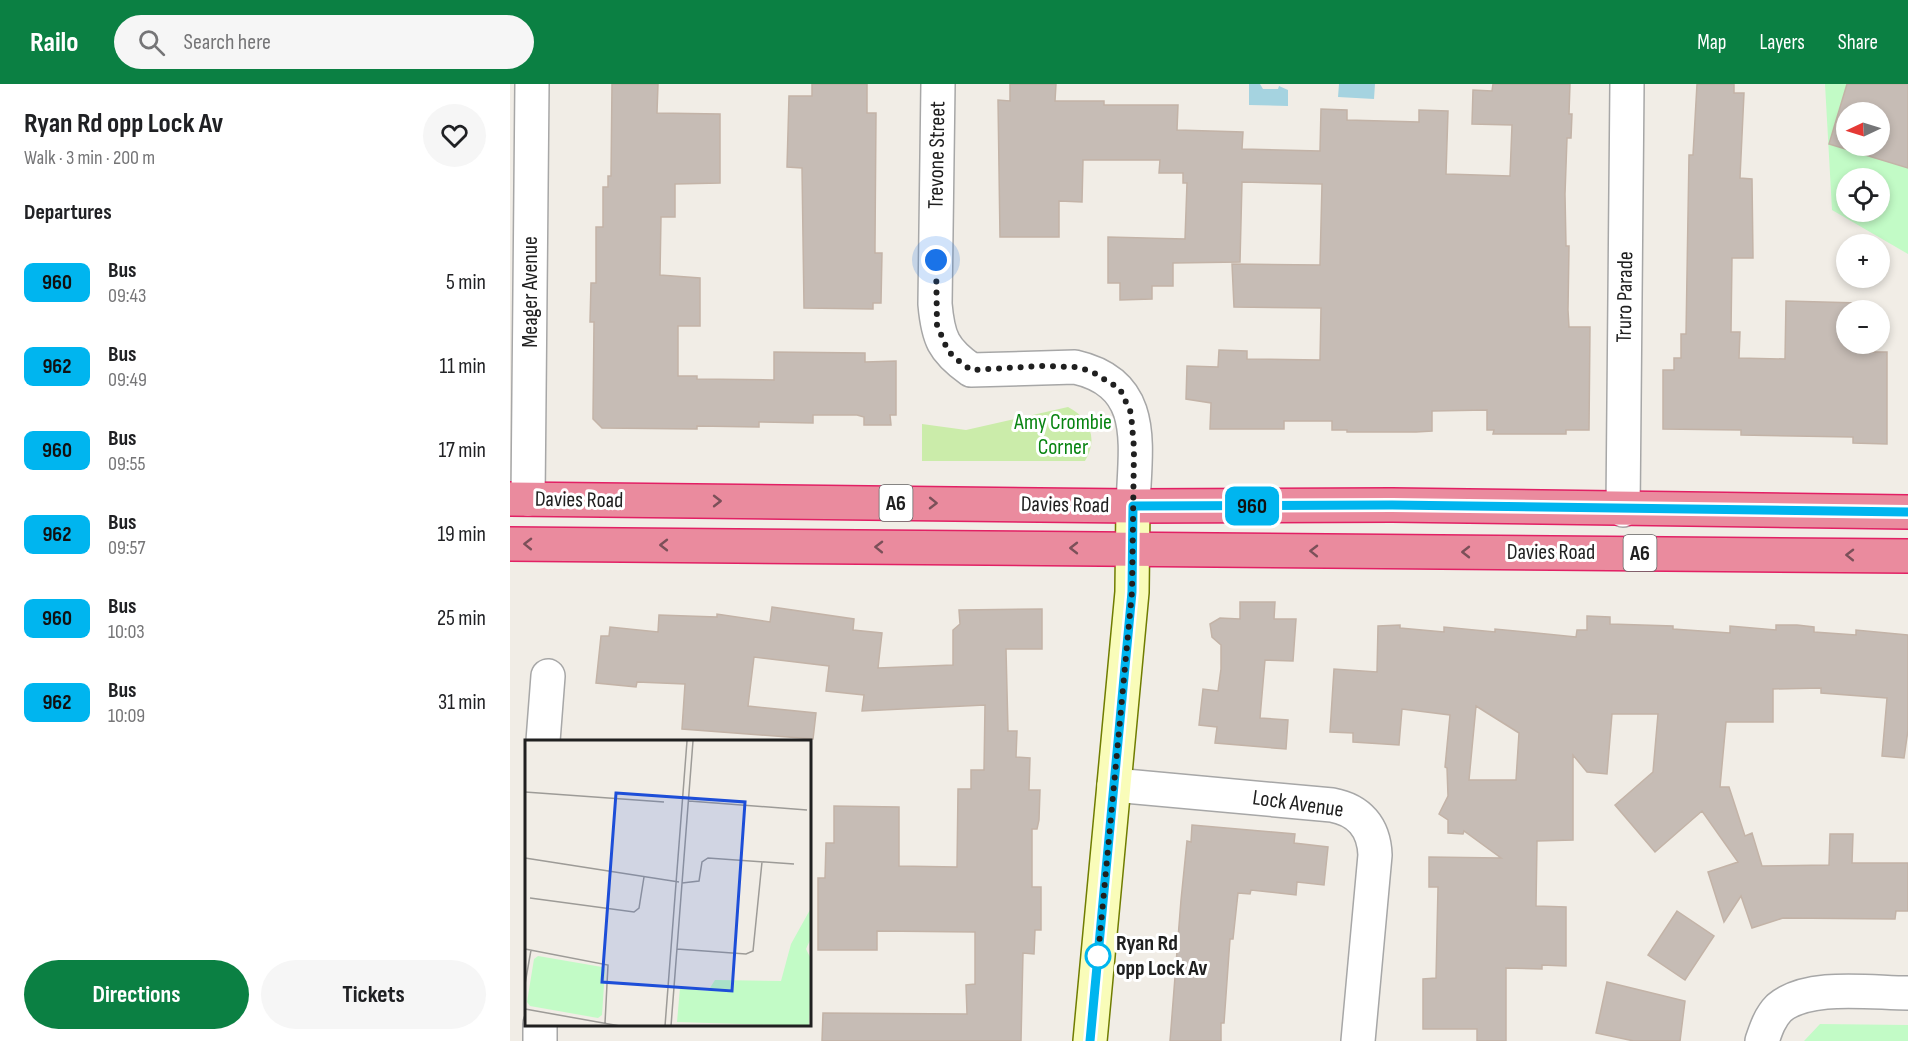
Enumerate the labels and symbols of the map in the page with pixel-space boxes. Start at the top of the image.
street label: Trevone Street [923,101,951,209]
north arrow [1836,102,1890,156]
street label: Meager Avenue [517,236,544,348]
your location [921,245,951,275]
street label: Truro Parade [1611,251,1639,343]
park label: Amy Crombie Corner [1013,409,1112,461]
road number: A6 [880,485,912,521]
street label: Davies Road [535,486,623,514]
line badge: 960 [1218,486,1287,526]
street label: Davies Road [1021,491,1109,519]
one-way arrow [712,495,721,507]
one-way arrow [928,497,937,509]
road number: A6 [1624,535,1656,571]
one-way arrow [524,538,533,550]
one-way arrow [659,539,668,551]
street label: Davies Road [1507,539,1595,566]
one-way arrow [875,540,884,553]
one-way arrow [1070,542,1079,555]
one-way arrow [1309,545,1318,557]
one-way arrow [1461,546,1470,558]
one-way arrow [1845,549,1854,561]
inset map [525,740,812,1026]
street label: Lock Avenue [1251,784,1345,824]
place label: Ryan Rd opp Lock Av [1116,930,1207,982]
marker: Ryan Rd opp Lock Av [1085,943,1111,969]

